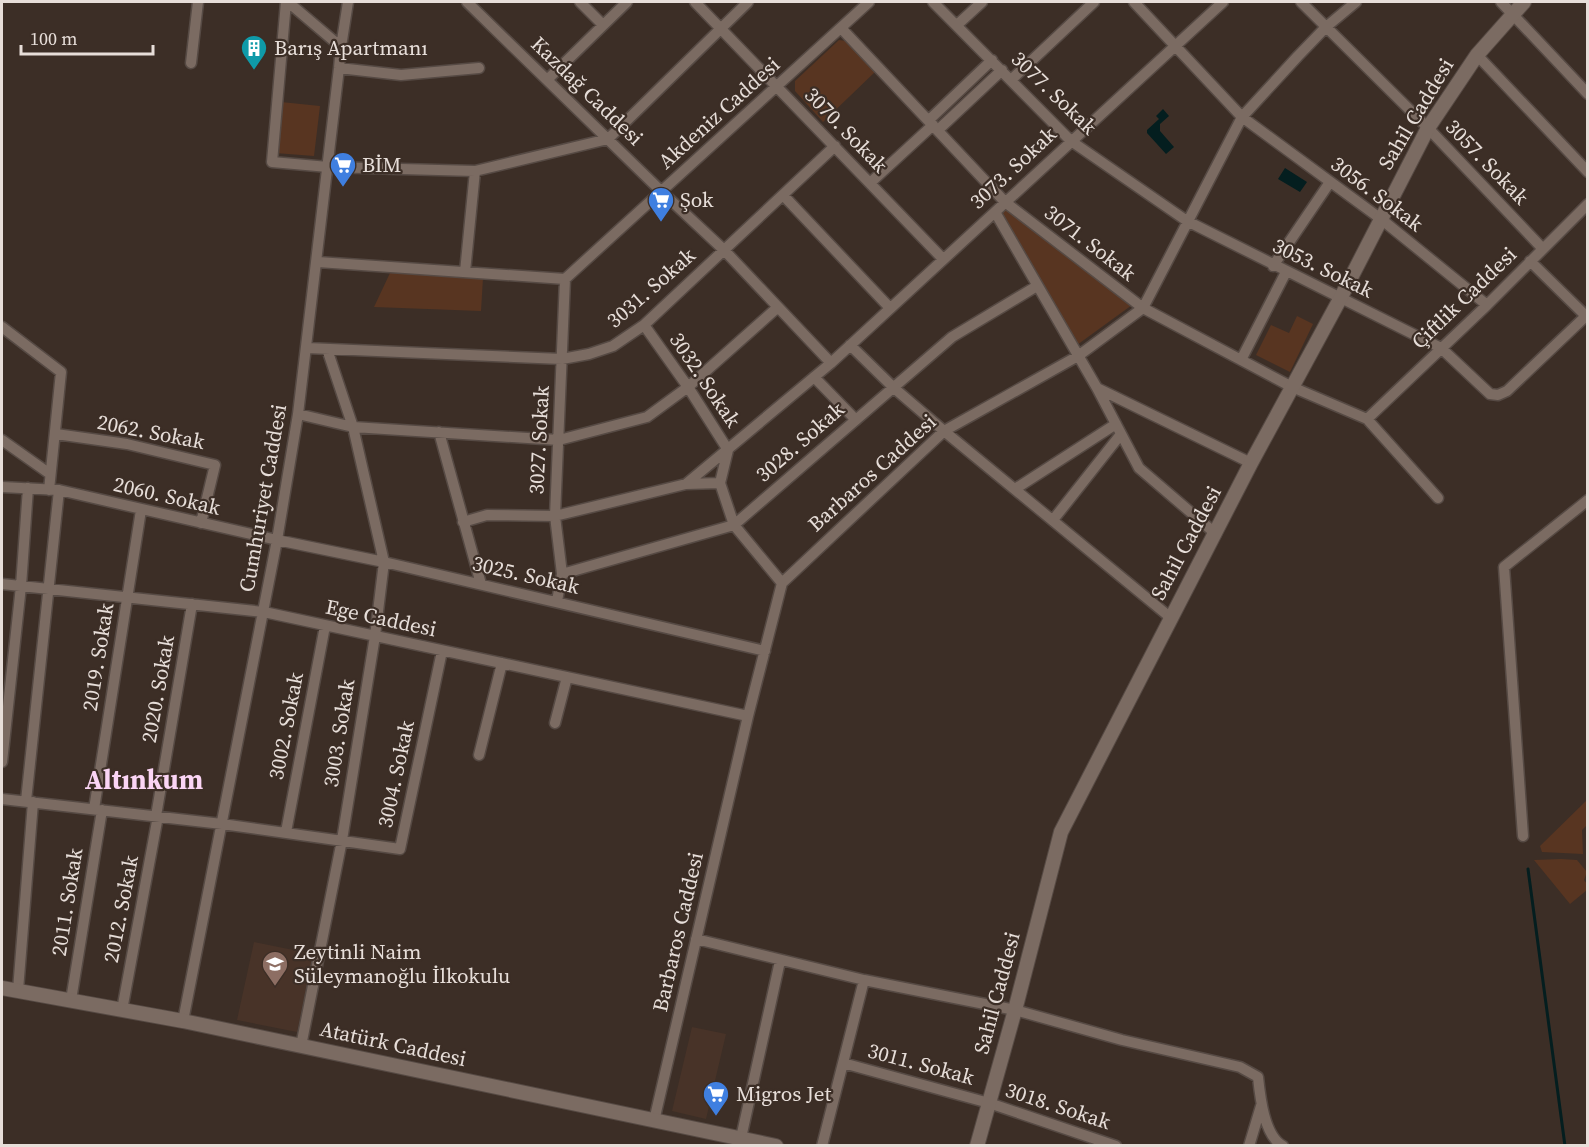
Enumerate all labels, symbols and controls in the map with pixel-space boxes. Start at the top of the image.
scale bar [21,18,153,56]
text: 100 m [30,26,77,51]
street label: Kazdağ Caddesi [525,30,650,152]
building icon: Barış Apartmanı [239,33,269,71]
place label: Barış Apartmanı [274,33,428,62]
street label: 3077. Sokak [1005,44,1104,141]
street label: Akdeniz Caddesi [651,50,786,175]
street label: Sahil Caddesi [1371,53,1460,175]
street label: 3070. Sokak [798,80,895,179]
street label: 3057. Sokak [1439,112,1536,211]
street label: 3073. Sokak [963,120,1063,215]
street label: 3056. Sokak [1325,149,1430,238]
supermarket icon: BİM [328,150,358,188]
place label: BİM [362,150,401,179]
supermarket icon: Şok [646,185,676,223]
place label: Şok [680,185,714,214]
street label: 3071. Sokak [1038,198,1143,288]
street label: 3053. Sokak [1268,231,1379,305]
street label: Çiftlik Caddesi [1405,240,1523,355]
street label: 3031. Sokak [600,241,702,334]
street label: 3032. Sokak [663,326,748,433]
street label: 3027. Sokak [521,384,556,495]
street label: 3028. Sokak [749,395,851,488]
street label: Cumhuriyet Caddesi [232,402,293,594]
street label: 2062. Sokak [95,407,208,456]
street label: Barbaros Caddesi [801,407,942,538]
street label: 2060. Sokak [111,469,224,522]
street label: Sahil Caddesi [1143,481,1228,605]
street label: 3025. Sokak [470,548,583,601]
street label: Ege Caddesi [323,592,439,643]
street label: 2019. Sokak [75,600,120,713]
street label: 2020. Sokak [134,632,181,745]
street label: 3002. Sokak [261,669,310,782]
street label: 3003. Sokak [316,676,361,789]
street label: 3004. Sokak [370,717,421,830]
district label: Altınkum [85,761,203,798]
street label: 2011. Sokak [44,845,89,958]
street label: Barbaros Caddesi [645,849,710,1015]
street label: 2012. Sokak [96,852,145,965]
street label: Sahil Caddesi [966,929,1027,1057]
place label: Zeytinli Naim Süleymanoğlu İlkokulu [294,937,510,990]
school or university icon: Zeytinli Naim Süleymanoğlu İlkokulu [260,949,290,987]
street label: Atatürk Caddesi [317,1014,469,1073]
street label: 3011. Sokak [865,1035,978,1092]
street label: 3018. Sokak [1002,1075,1115,1136]
supermarket icon: Migros Jet [701,1079,731,1117]
place label: Migros Jet [736,1079,831,1108]

